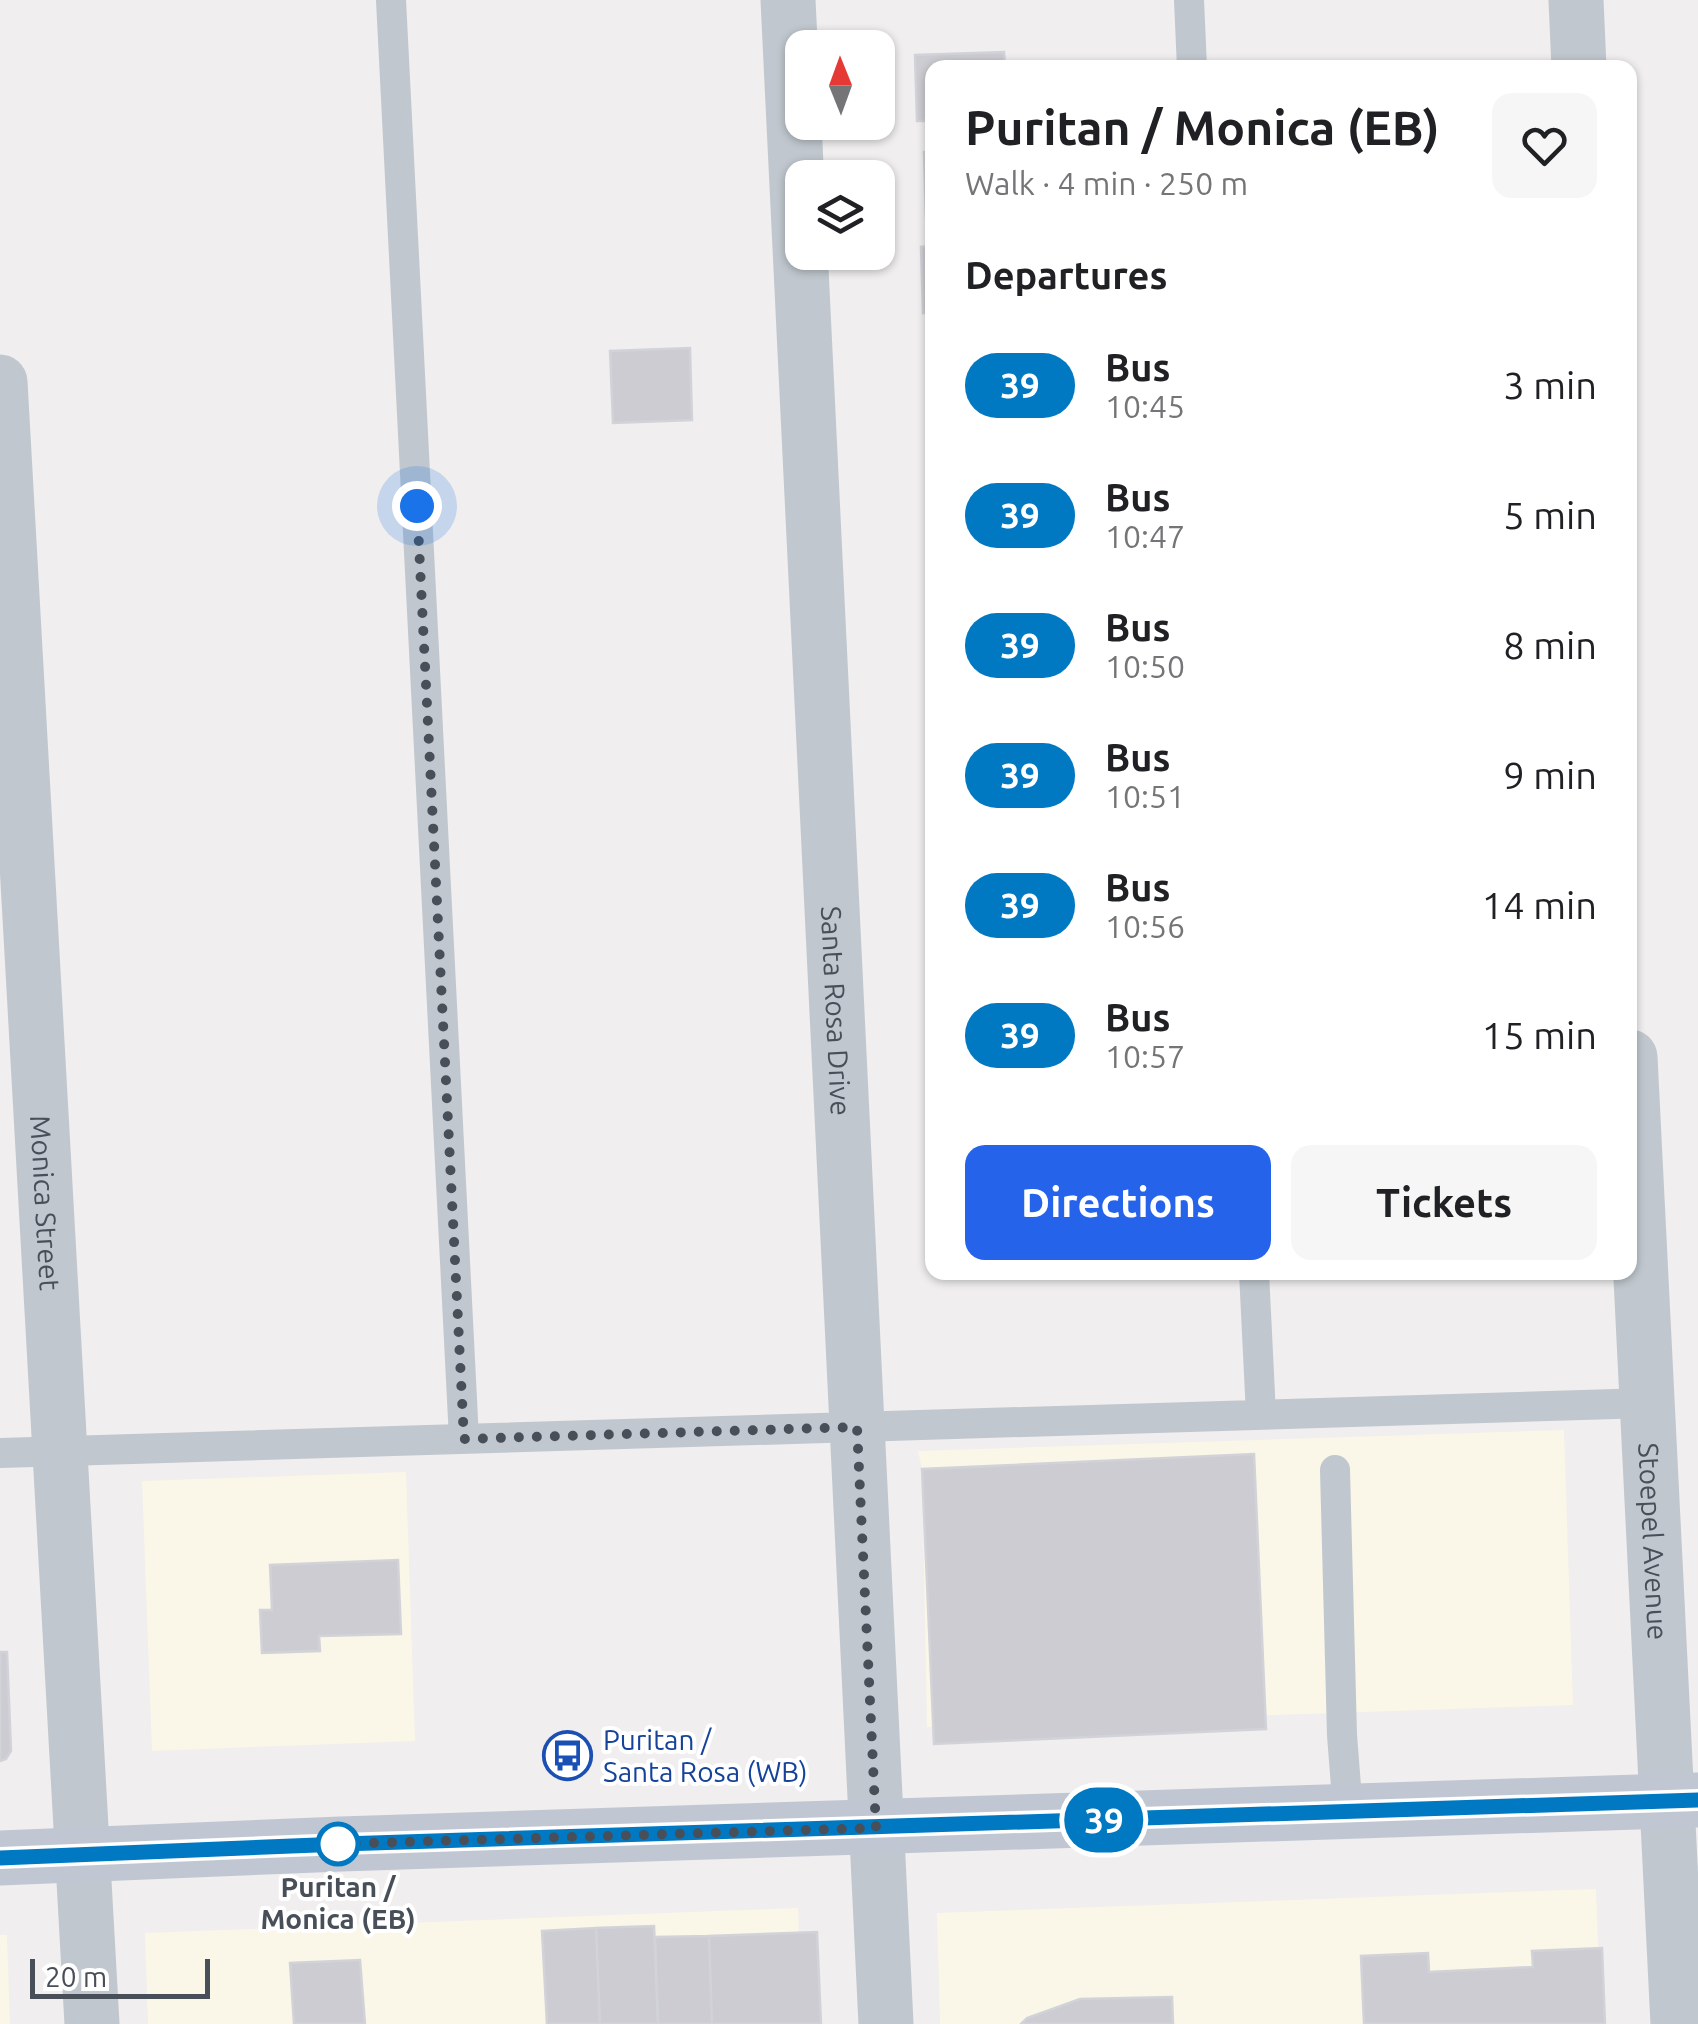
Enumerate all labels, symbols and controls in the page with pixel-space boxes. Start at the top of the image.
north arrow [785,30,895,140]
map controls [785,30,895,270]
button: heart [1492,93,1597,198]
text: Puritan / Monica (EB) [965,100,1440,154]
button: layers [785,160,895,270]
text: Walk · 4 min · 250 m [965,165,1248,201]
text: Departures [965,254,1167,296]
text: Bus [1105,346,1170,388]
text: 3 min [1503,364,1597,406]
text: 39 [1000,365,1040,405]
text: 10:45 [1105,388,1185,424]
text: Bus [1105,476,1170,518]
your location [392,481,442,531]
text: 5 min [1503,494,1597,536]
text: 39 [1000,495,1040,535]
text: 10:47 [1105,518,1185,554]
text: Bus [1105,606,1170,648]
text: 8 min [1503,624,1597,666]
text: 39 [1000,625,1040,665]
text: 10:50 [1105,648,1185,684]
text: Bus [1105,736,1170,778]
text: 9 min [1503,754,1597,796]
text: 39 [1000,755,1040,795]
text: 10:51 [1105,778,1185,814]
text: Bus [1105,866,1170,908]
text: 14 min [1482,884,1597,926]
text: 39 [1000,885,1040,925]
street label: Santa Rosa Drive [816,905,857,1116]
text: 10:56 [1105,908,1185,944]
text: Bus [1105,996,1170,1038]
text: 15 min [1482,1014,1597,1056]
text: 39 [1000,1015,1040,1055]
text: 10:57 [1105,1038,1185,1074]
street label: Monica Street [26,1114,66,1291]
button: Directions [965,1145,1271,1260]
button: Tickets [1291,1145,1597,1260]
street label: Stoepel Avenue [1634,1442,1674,1641]
place label: Puritan / Santa Rosa (WB) [603,1724,808,1788]
bus stop icon: Puritan / Santa Rosa (WB) [542,1729,594,1781]
line badge: 39 [1059,1788,1149,1852]
text: 39 [1084,1800,1124,1840]
marker: Puritan / Monica (EB) [317,1823,359,1865]
place label: Puritan / Monica (EB) [260,1871,416,1935]
scale bar [30,1954,210,1998]
text: 20 m [45,1961,107,1992]

